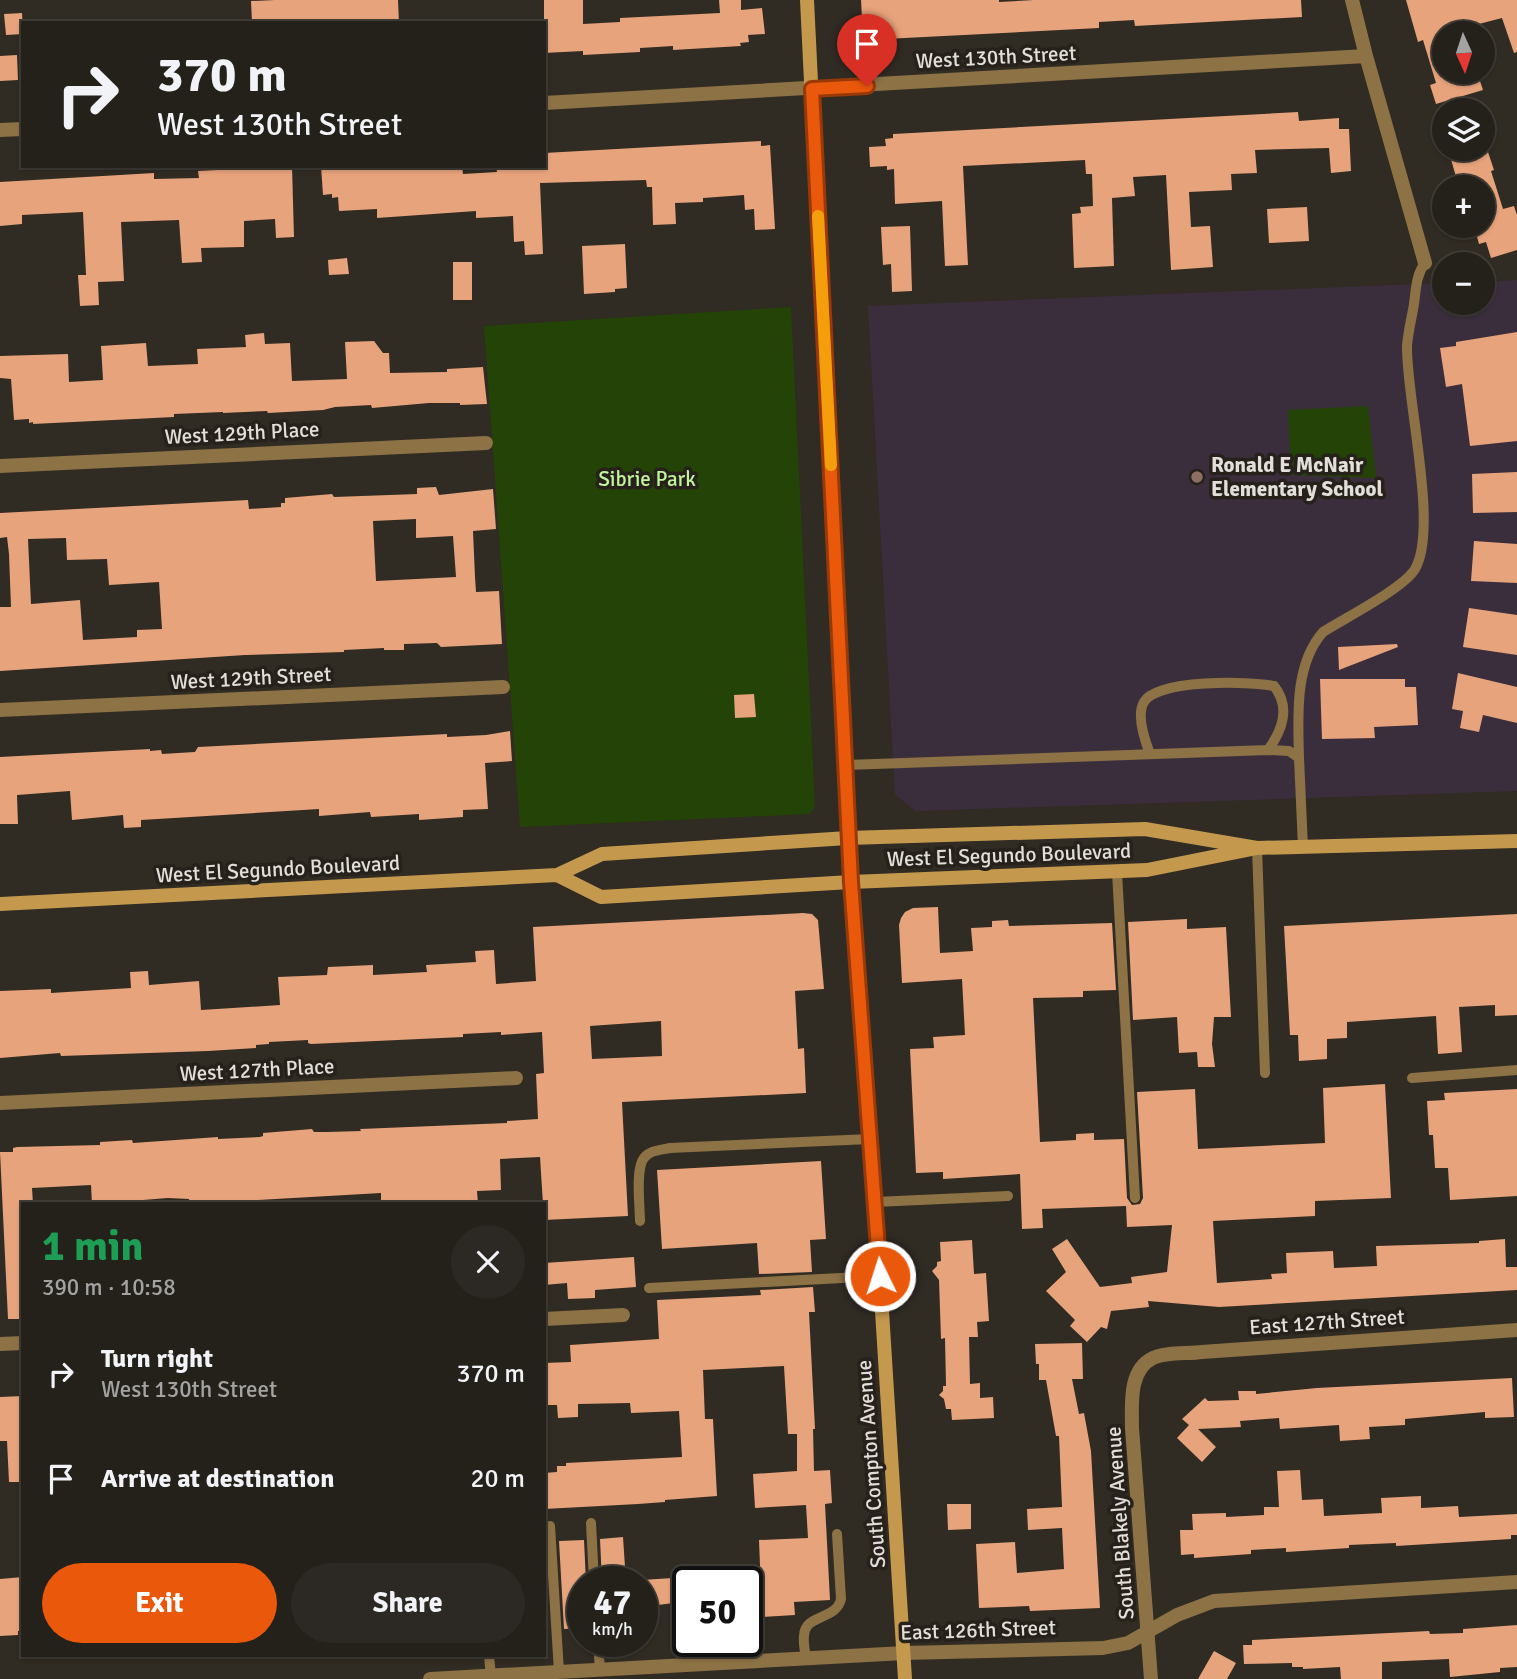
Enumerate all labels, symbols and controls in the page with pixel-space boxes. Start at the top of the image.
pin [837,14,897,86]
north arrow [1432,21,1494,84]
map controls [1432,21,1495,315]
icon: arrive [848,25,886,63]
street label: West 130th Street [915,40,1077,74]
text: 370 m [157,45,287,105]
icon: right [42,49,133,140]
button: layers [1432,98,1495,161]
text: West 130th Street [157,105,402,144]
button: + [1432,175,1495,238]
button: − [1432,252,1495,315]
street label: West 129th Place [164,416,320,450]
place label: Ronald E McNair Elementary School [1211,452,1383,502]
park label: Sibrie Park [598,466,696,492]
marker: Ronald E McNair Elementary School [1189,469,1205,485]
street label: West 129th Street [170,661,332,695]
street label: West El Segundo Boulevard [886,838,1132,872]
street label: West El Segundo Boulevard [155,850,401,888]
street label: West 127th Place [179,1053,335,1087]
text: 1 min [42,1221,143,1272]
button: close [451,1225,525,1299]
position arrow [843,1239,917,1313]
text: 390 m · 10:58 [42,1273,176,1302]
street label: East 127th Street [1248,1304,1406,1340]
text: Turn right [101,1343,213,1375]
icon: right [42,1355,80,1393]
text: 370 m [456,1358,525,1390]
street label: South Compton Avenue [851,1359,891,1569]
text: West 130th Street [101,1375,277,1404]
street label: South Blakely Avenue [1100,1425,1140,1621]
icon: arrive [42,1460,80,1498]
text: Arrive at destination [101,1463,334,1495]
text: 20 m [470,1463,525,1495]
button: Exit [42,1563,277,1643]
button: Share [291,1563,525,1643]
speed limit sign: 50 [672,1566,763,1657]
text: 47 [594,1581,631,1624]
street label: East 126th Street [900,1614,1056,1646]
text: km/h [592,1618,633,1640]

